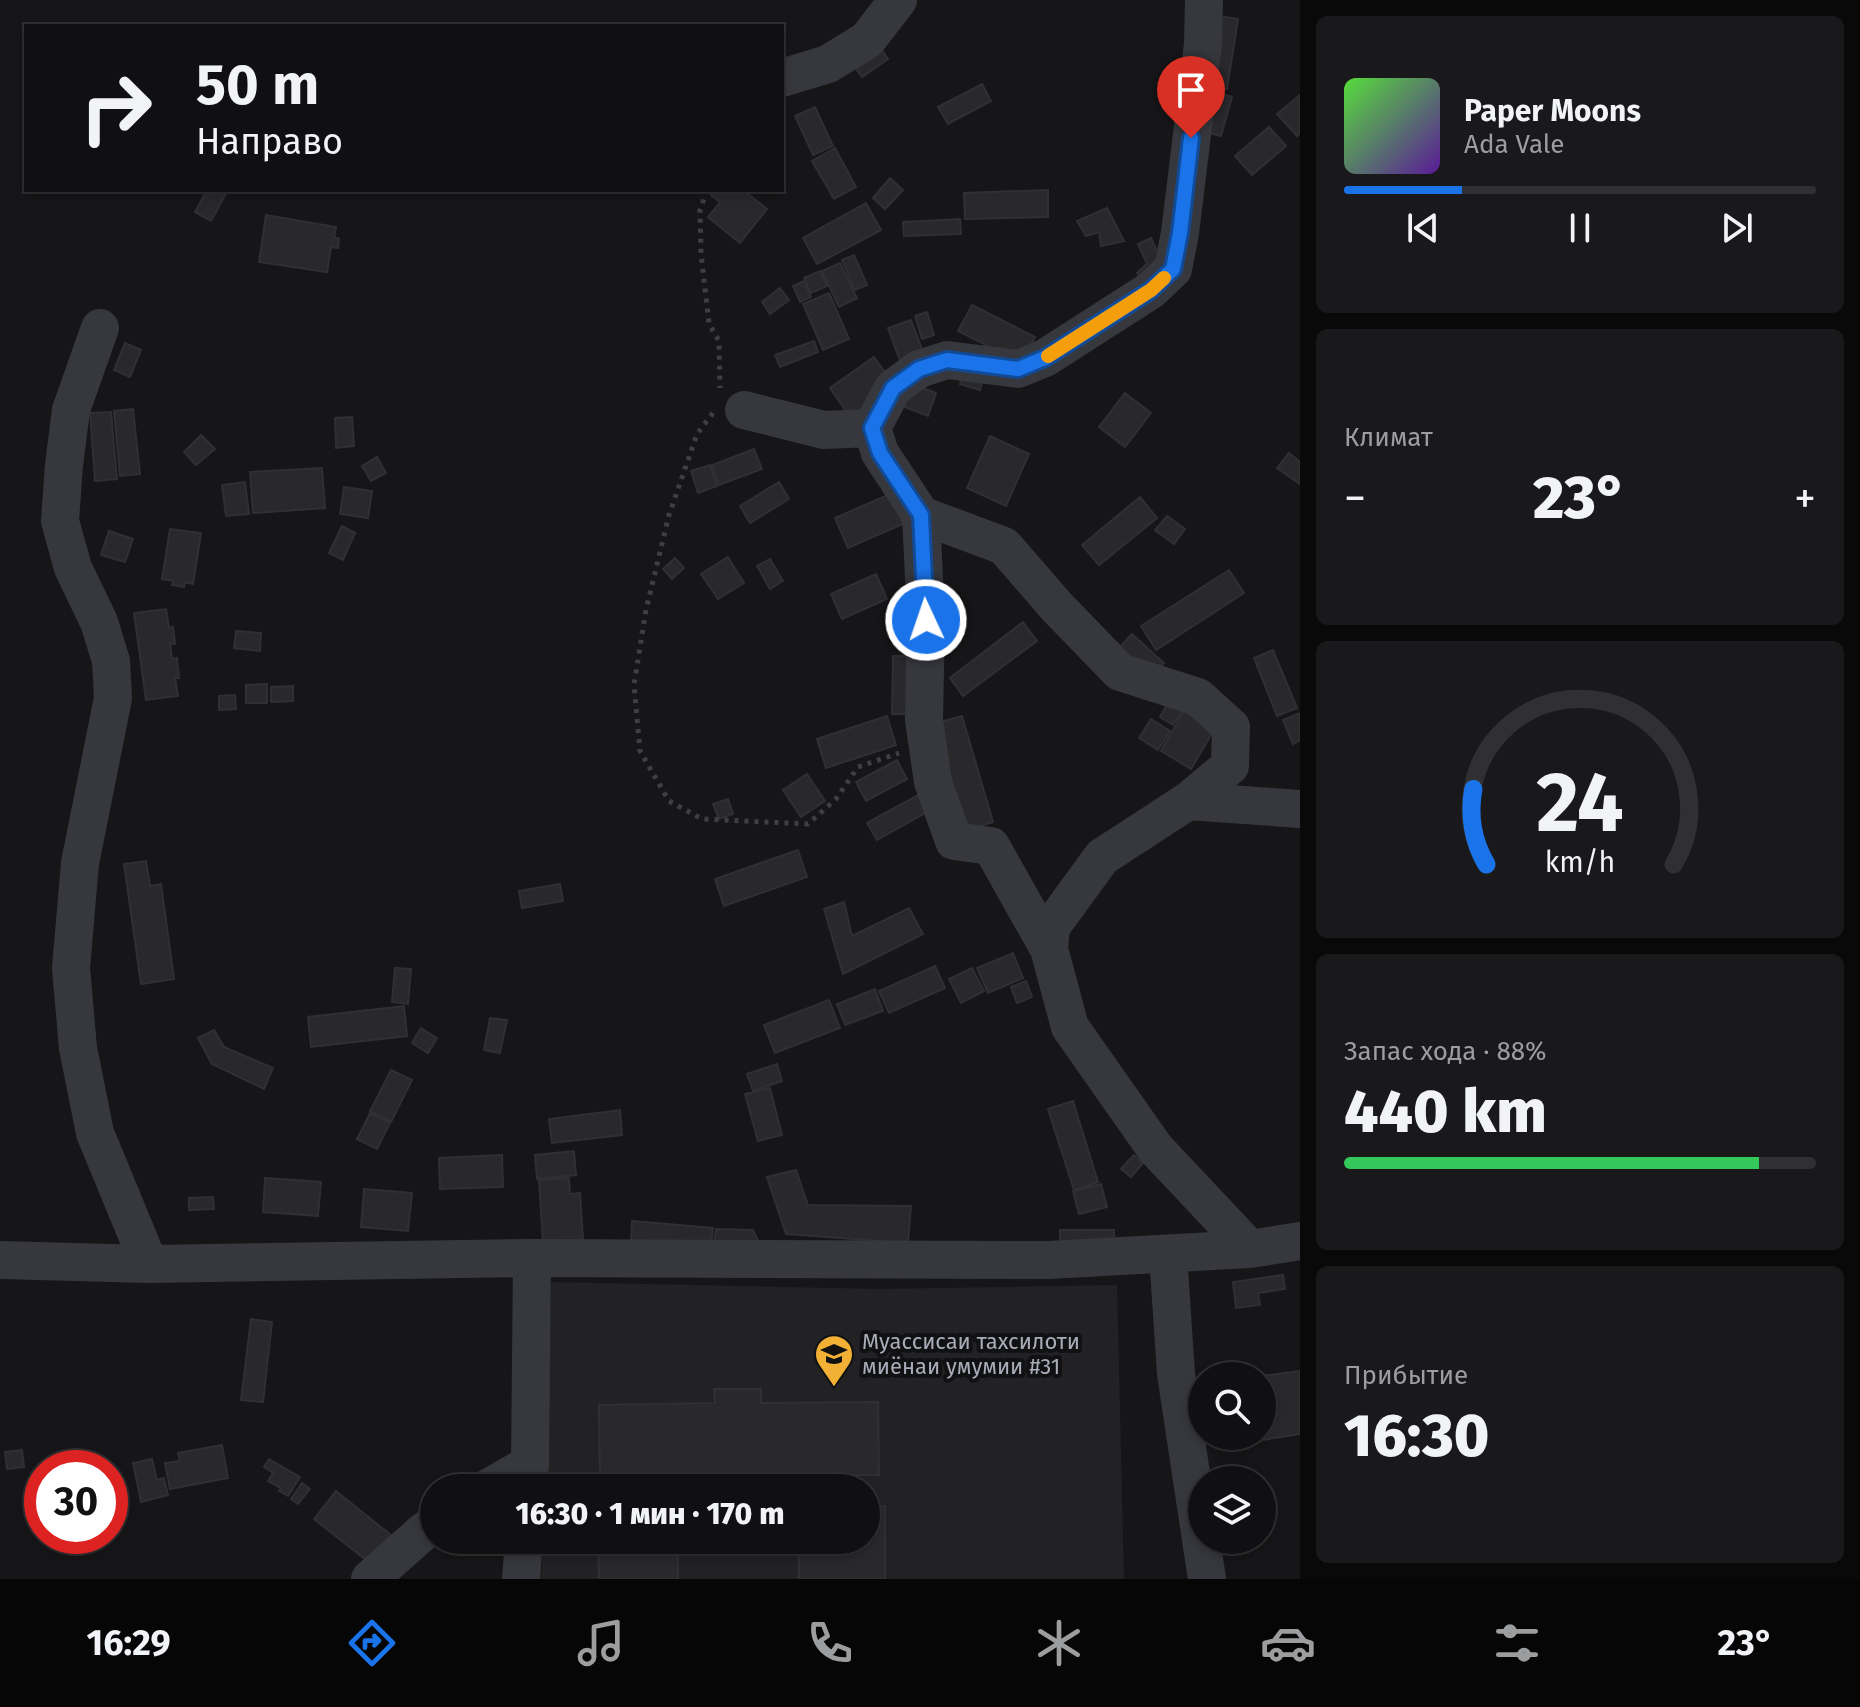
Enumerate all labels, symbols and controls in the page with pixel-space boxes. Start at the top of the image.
text: 50 m [196,52,319,119]
icon: right [64,56,168,160]
pin [1157,56,1225,138]
icon: arrive [1169,68,1213,112]
text: Paper Moons [1464,93,1641,129]
text: Направо [196,120,343,164]
text: Ada Vale [1464,129,1564,160]
icon: previous [1401,206,1445,250]
icon: pause [1558,206,1602,250]
icon: next [1715,206,1759,250]
text: Климат [1344,422,1433,453]
text: 23° [1533,462,1627,534]
text: − [1344,472,1366,525]
text: + [1794,472,1816,525]
position arrow [884,578,968,662]
text: 24 [1536,753,1624,853]
text: km/h [1545,846,1615,881]
text: Запас хода · 88% [1344,1036,1547,1067]
text: 440 km [1344,1076,1547,1148]
place label: Муассисаи тахсилоти миёнаи умумии #31 [862,1328,1080,1380]
school or university icon: Муассисаи тахсилоти миёнаи умумии #31 [813,1333,855,1388]
text: Прибытие [1344,1360,1468,1391]
map controls [1188,1362,1276,1554]
button: search [1188,1362,1276,1450]
text: 16:30 [1344,1400,1489,1472]
speed limit sign: 30 [24,1450,128,1554]
button: layers [1188,1466,1276,1554]
text: 16:30 · 1 мин · 170 m [516,1496,784,1532]
icon: directions [344,1615,400,1671]
icon: music [573,1615,629,1671]
icon: phone [802,1615,858,1671]
icon: climate [1031,1615,1087,1671]
icon: car [1260,1615,1316,1671]
icon: filters [1489,1615,1545,1671]
text: 16:29 [87,1621,171,1665]
text: 23° [1718,1621,1773,1665]

